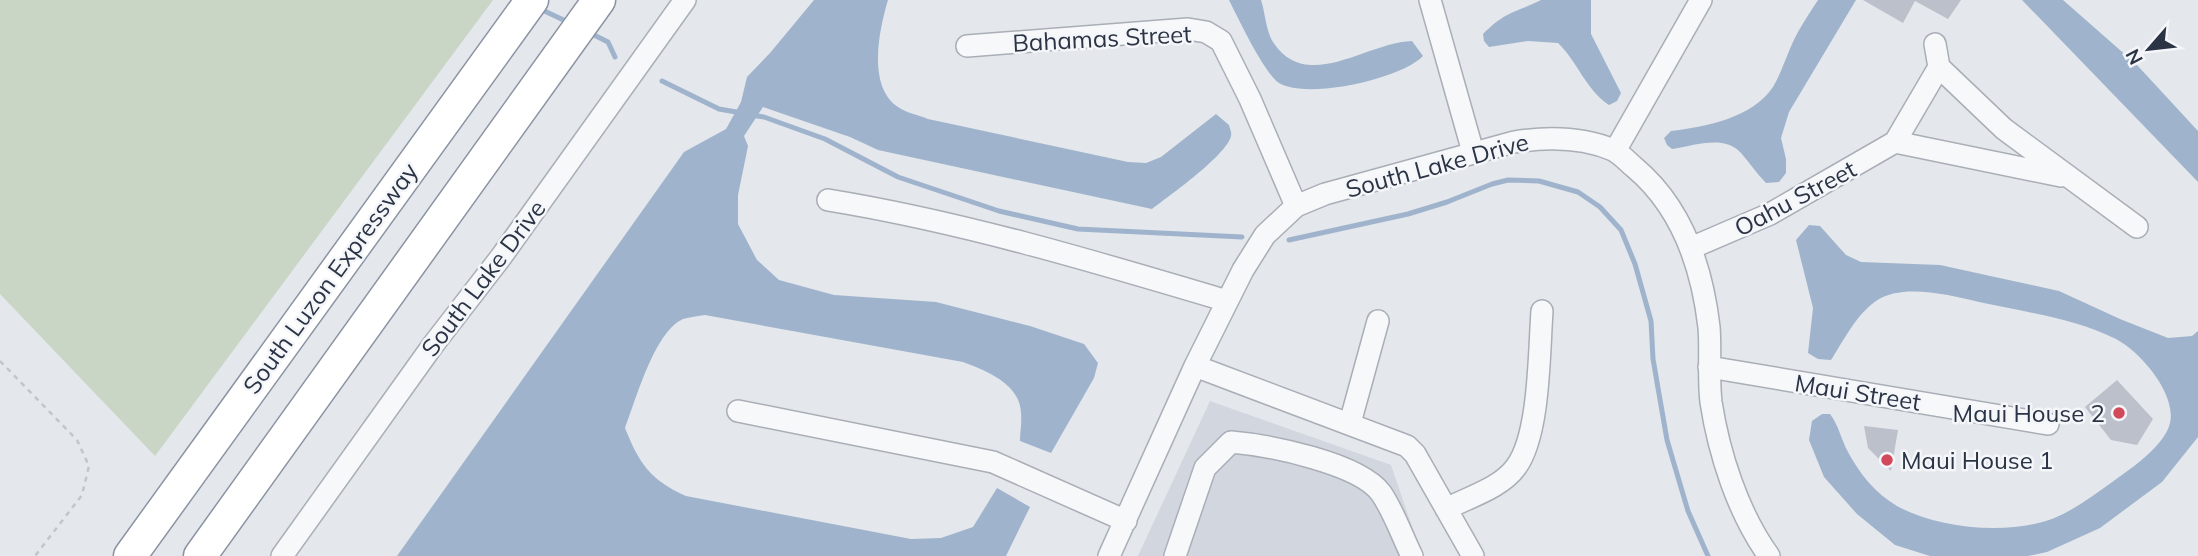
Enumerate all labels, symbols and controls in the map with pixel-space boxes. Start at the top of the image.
north arrow [2114,14,2184,84]
street label: Bahamas Street [1012,18,1192,58]
text: N [2120,45,2148,69]
street label: South Lake Drive [1342,126,1532,204]
street label: Oahu Street [1729,153,1861,243]
street label: South Luzon Expressway [236,156,424,399]
street label: South Lake Drive [414,194,552,362]
street label: Maui Street [1793,367,1923,417]
place label: Maui House 2 [1953,398,2105,428]
marker: Maui House 2 [2111,405,2127,421]
place label: Maui House 1 [1901,445,2053,475]
marker: Maui House 1 [1879,452,1895,468]

